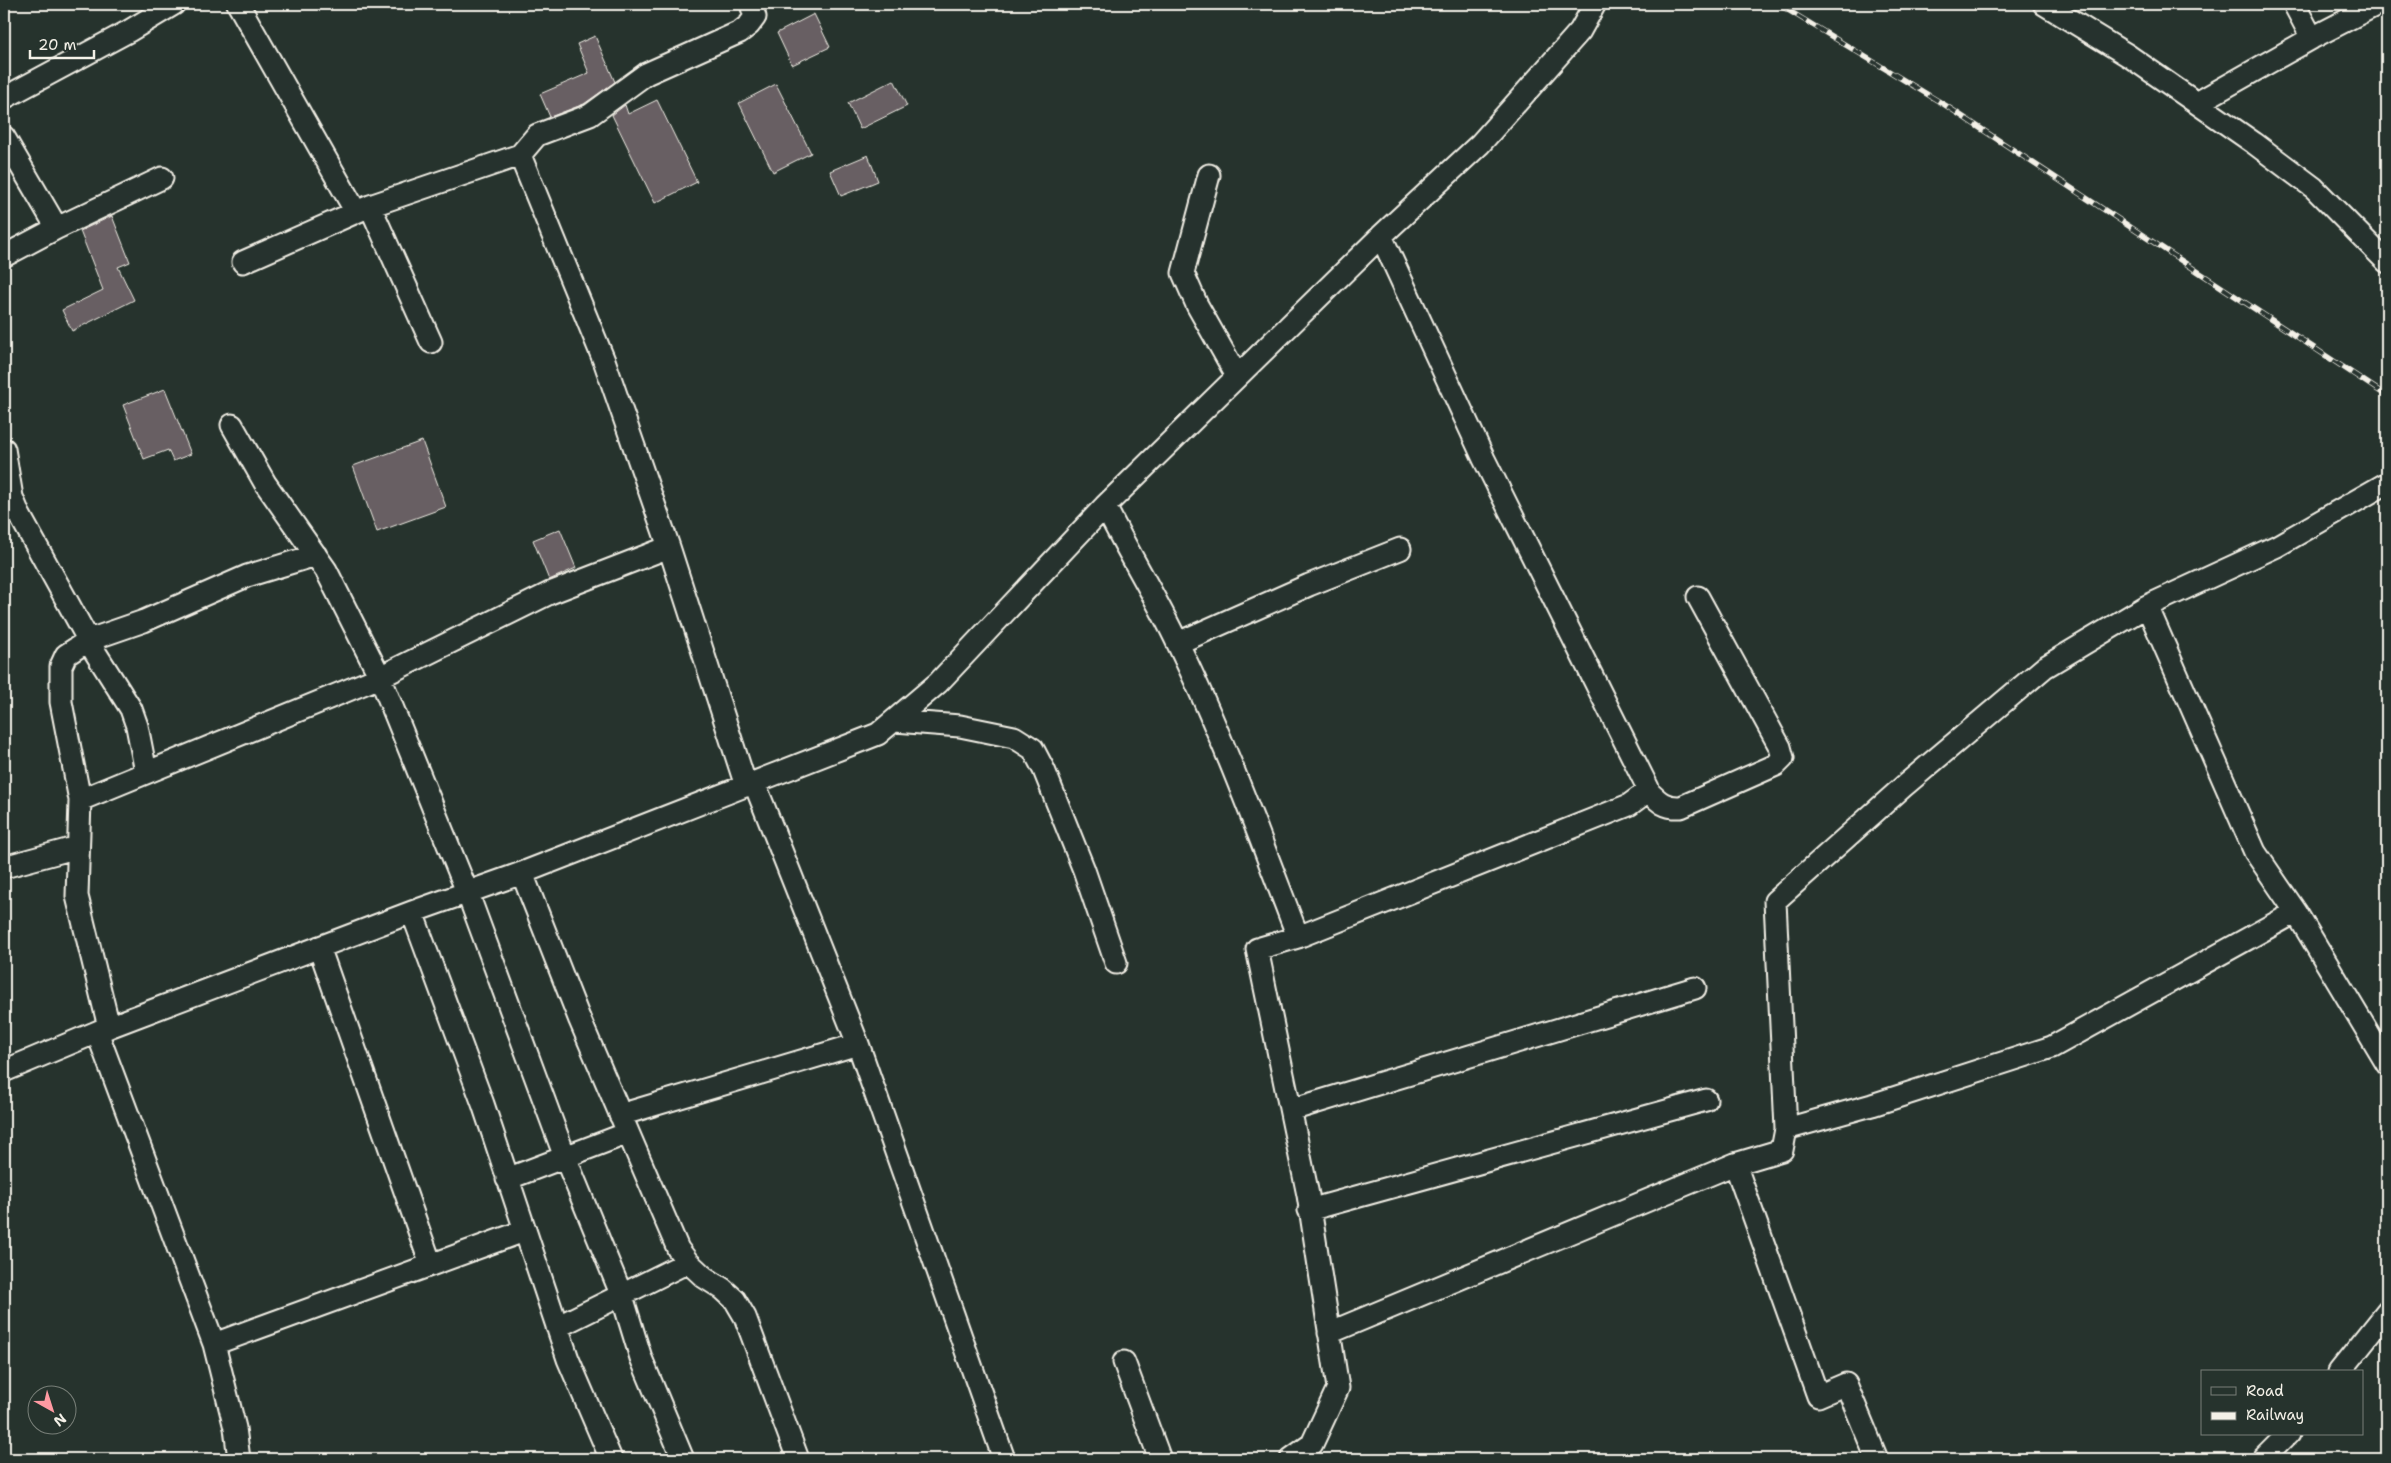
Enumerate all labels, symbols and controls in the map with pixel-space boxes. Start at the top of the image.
scale bar [30,28,94,60]
text: 20 m [38,35,77,55]
legend [2201,1370,2364,1436]
text: Road [2246,1381,2284,1401]
north arrow [28,1386,78,1436]
text: Railway [2246,1405,2304,1425]
text: N [50,1410,70,1431]

